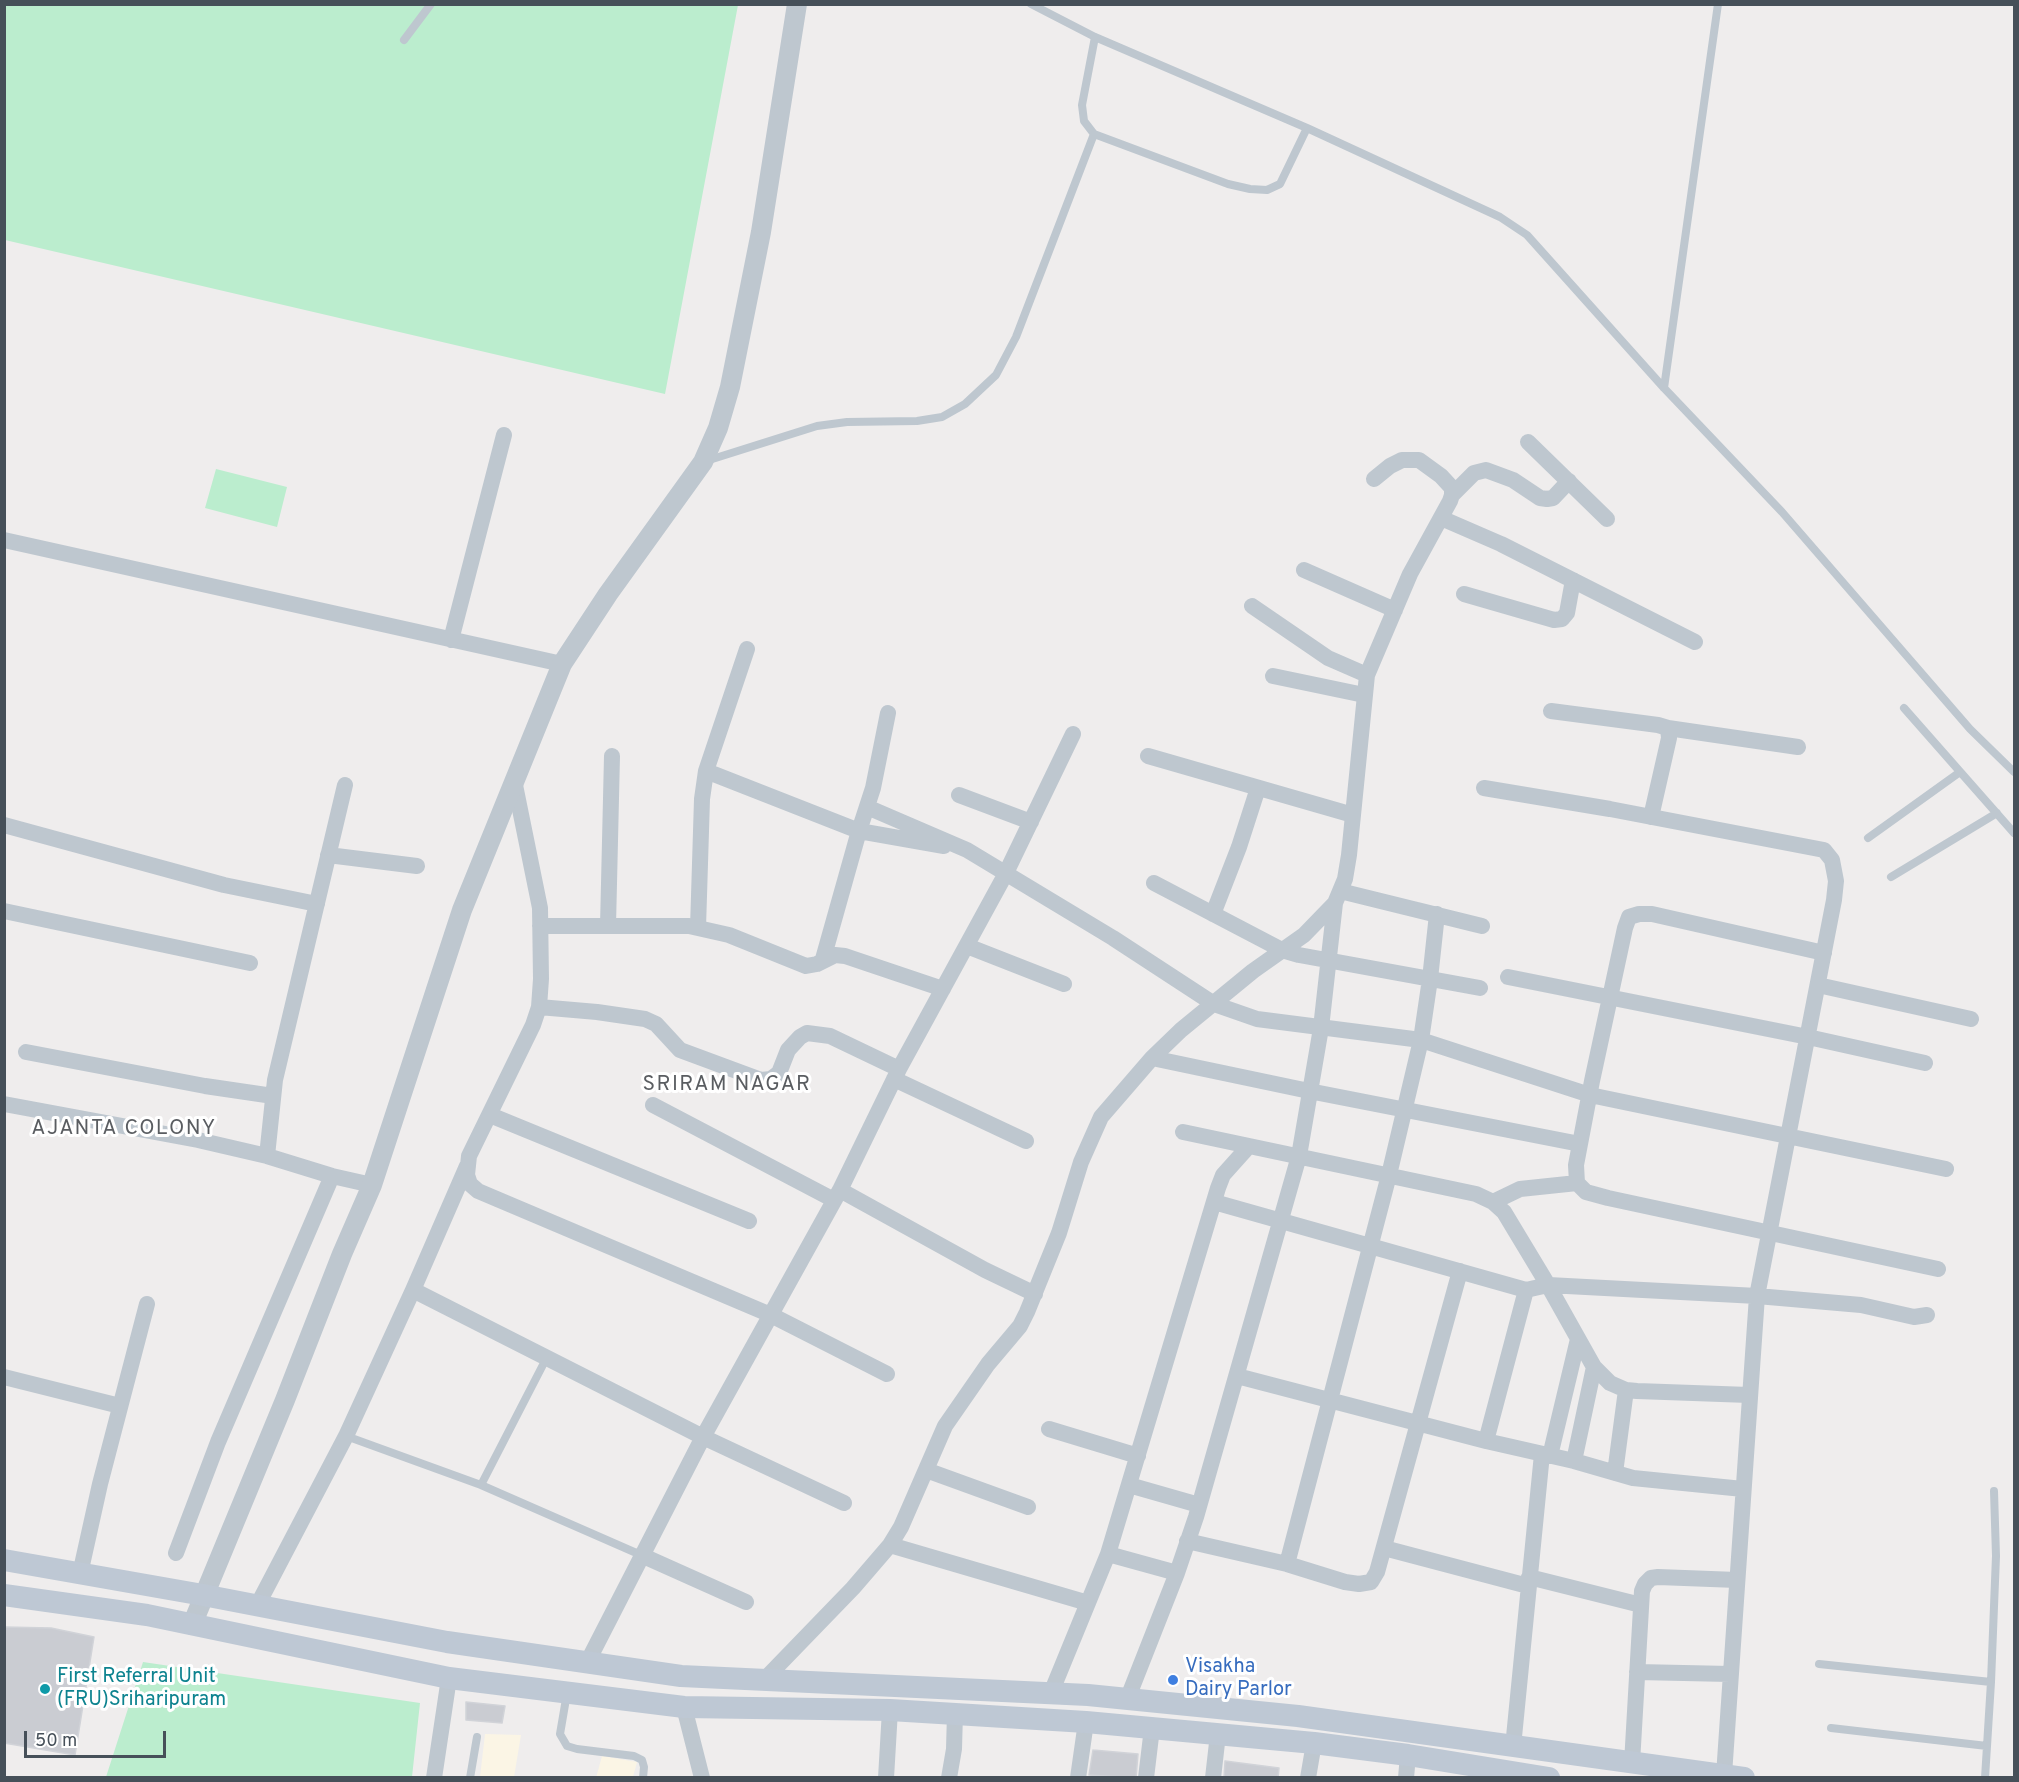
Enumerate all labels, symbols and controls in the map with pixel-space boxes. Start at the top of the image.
district label: SRIRAM NAGAR [642,1073,812,1099]
district label: AJANTA COLONY [31,1117,217,1143]
place label: Visakha Dairy Parlor [1185,1656,1292,1703]
place label: First Referral Unit (FRU)Sriharipuram [57,1666,226,1713]
marker: Visakha Dairy Parlor [1166,1673,1180,1687]
marker: First Referral Unit (FRU)Sriharipuram [38,1682,52,1696]
scale bar [27,1719,170,1757]
text: 50 m [35,1730,77,1753]

